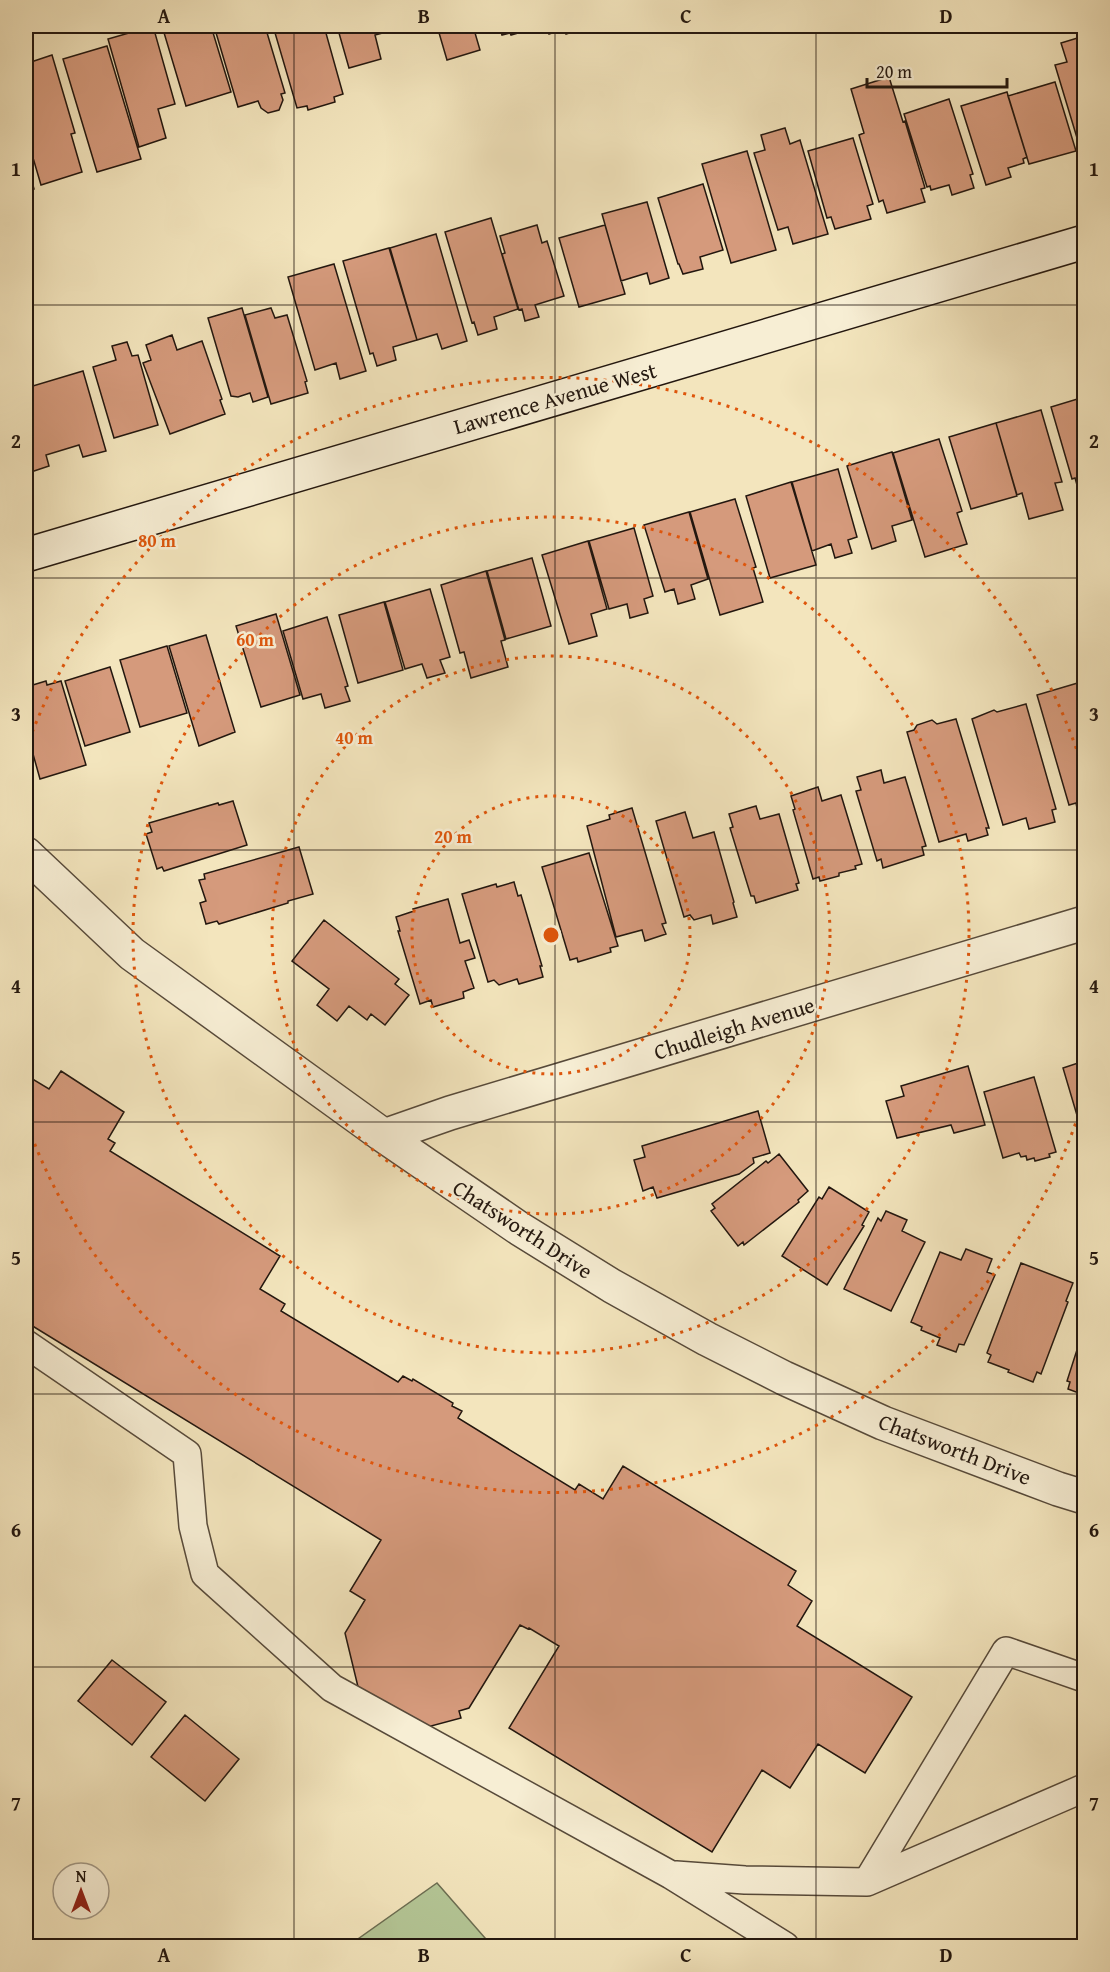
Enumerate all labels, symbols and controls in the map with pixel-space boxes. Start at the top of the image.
text: A [158,1,171,30]
text: B [418,1,430,30]
text: C [680,1,692,30]
text: D [939,1,953,30]
scale bar [867,51,1006,89]
text: 20 m [876,58,912,85]
text: 1 [11,154,21,183]
text: 1 [1089,154,1099,183]
street label: Lawrence Avenue West [450,354,660,442]
text: 2 [11,426,21,455]
text: 2 [1089,426,1099,455]
text: 80 m [138,527,177,554]
text: 60 m [236,626,275,653]
text: 3 [11,699,21,728]
text: 3 [1089,699,1099,728]
text: 40 m [335,724,374,751]
text: 20 m [434,823,473,850]
centre of rings [541,925,561,945]
text: 4 [11,971,21,1000]
text: 4 [1089,971,1099,1000]
street label: Chudleigh Avenue [650,988,818,1068]
street label: Chatsworth Drive [447,1172,599,1286]
text: 5 [11,1243,21,1272]
text: 5 [1089,1243,1099,1272]
street label: Chatsworth Drive [874,1405,1036,1493]
text: 6 [11,1515,21,1544]
text: 6 [1089,1515,1099,1544]
text: 7 [11,1788,21,1817]
text: 7 [1089,1788,1099,1817]
north arrow [51,1861,111,1921]
text: N [76,1864,87,1888]
text: A [158,1940,171,1969]
text: B [418,1940,430,1969]
text: C [680,1940,692,1969]
text: D [939,1940,953,1969]

